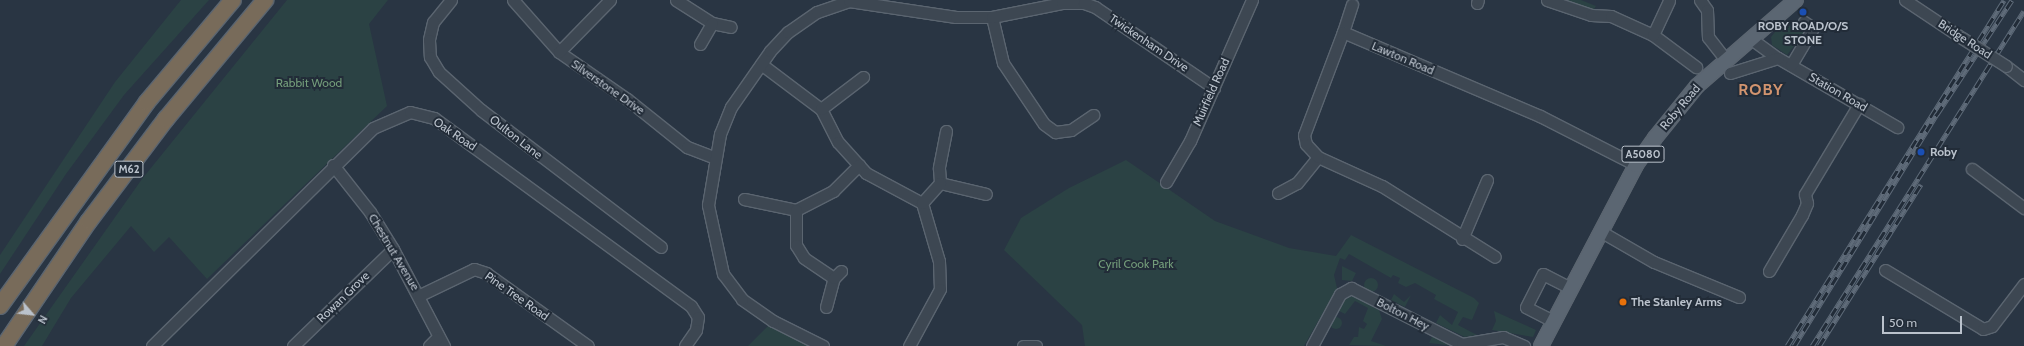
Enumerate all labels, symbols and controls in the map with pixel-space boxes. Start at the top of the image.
marker: ROBY ROAD/O/S STONE [1798,7,1808,17]
street label: Twickenham Drive [1107,11,1191,75]
street label: Bridge Road [1936,16,1994,62]
place label: ROBY ROAD/O/S STONE [1758,19,1848,47]
street label: Lawton Road [1370,38,1436,78]
street label: Silverstone Drive [569,56,647,118]
street label: Muirfield Road [1190,56,1232,128]
street label: Station Road [1806,69,1870,115]
park label: Rabbit Wood [276,76,342,90]
district label: ROBY [1738,80,1784,100]
street label: Roby Road [1657,81,1703,133]
street label: Oulton Lane [487,112,545,162]
street label: Oak Road [431,114,479,154]
road number: A5080 [1621,145,1665,163]
place label: Roby [1930,145,1957,159]
marker: Roby [1915,146,1927,158]
road number: M62 [114,160,144,178]
street label: Chestnut Avenue [365,211,423,293]
park label: Cyril Cook Park [1098,257,1174,271]
street label: Rowan Grove [314,268,372,326]
street label: Pine Tree Road [482,269,552,323]
north arrow [12,294,52,334]
street label: Bolton Hey [1374,295,1432,333]
place label: The Stanley Arms [1631,295,1722,309]
marker: The Stanley Arms [1618,297,1628,307]
scale bar [1884,308,1964,334]
text: N [35,313,51,326]
text: 50 m [1889,315,1917,330]

